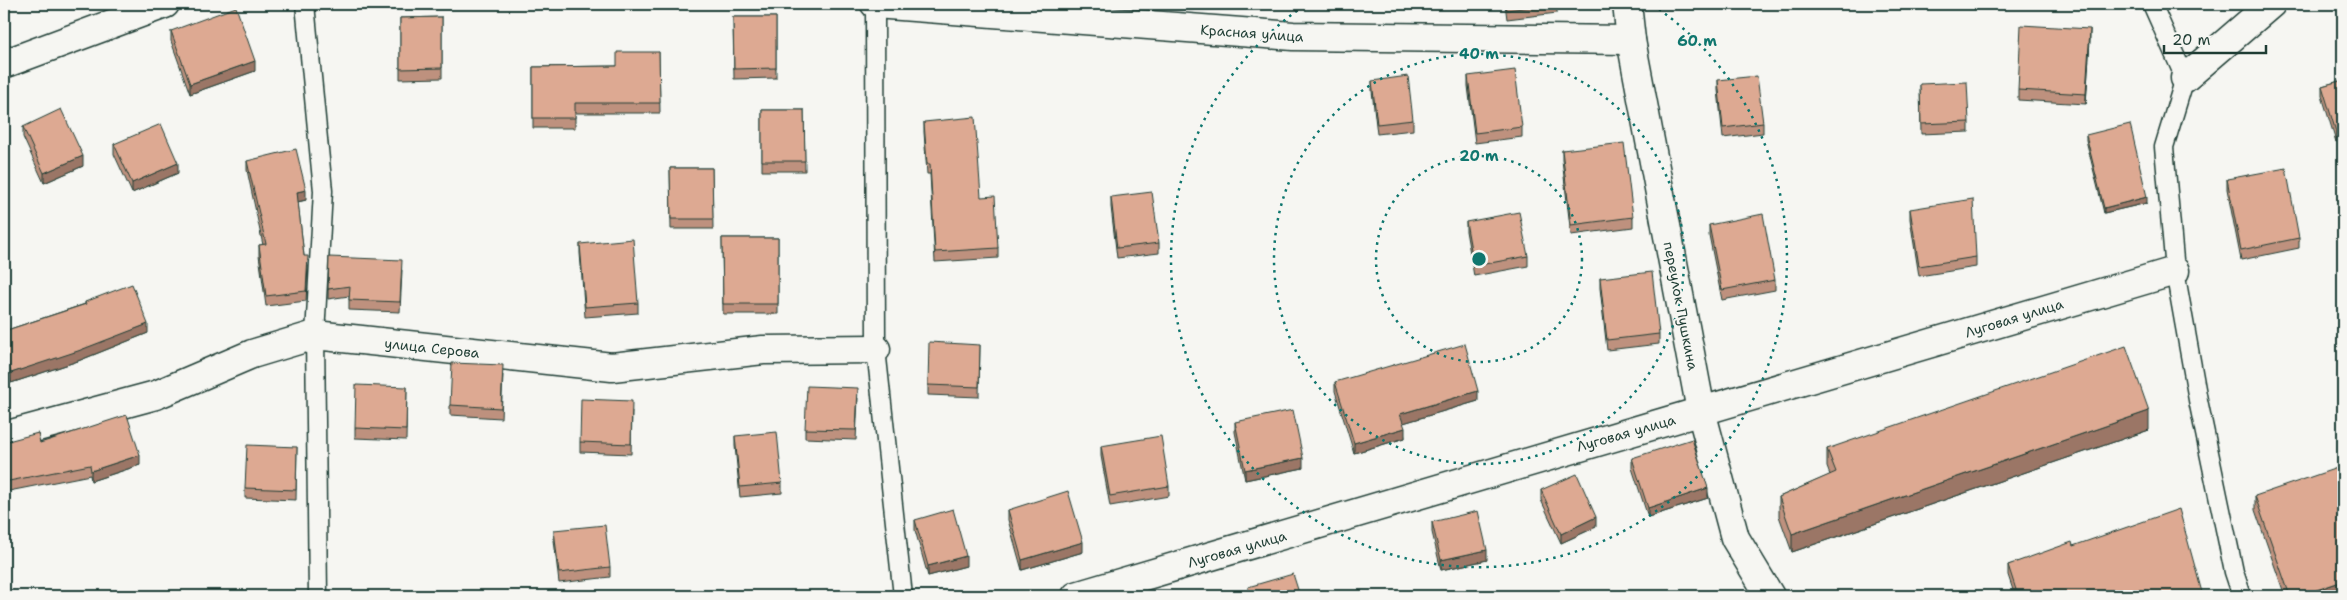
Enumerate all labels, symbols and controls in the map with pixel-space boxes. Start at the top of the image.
street label: Красная улица [1200,20,1305,46]
scale bar [2164,22,2267,54]
text: 20 m [2172,30,2211,50]
text: 60 m [1677,31,1717,51]
text: 40 m [1459,44,1499,64]
text: 20 m [1459,146,1499,166]
street label: переулок Пушкина [1660,240,1702,372]
centre of rings [1470,250,1488,268]
street label: Луговая улица [1963,294,2066,342]
street label: улица Серова [384,334,481,362]
street label: Луговая улица [1575,410,1678,456]
street label: Луговая улица [1186,526,1289,572]

